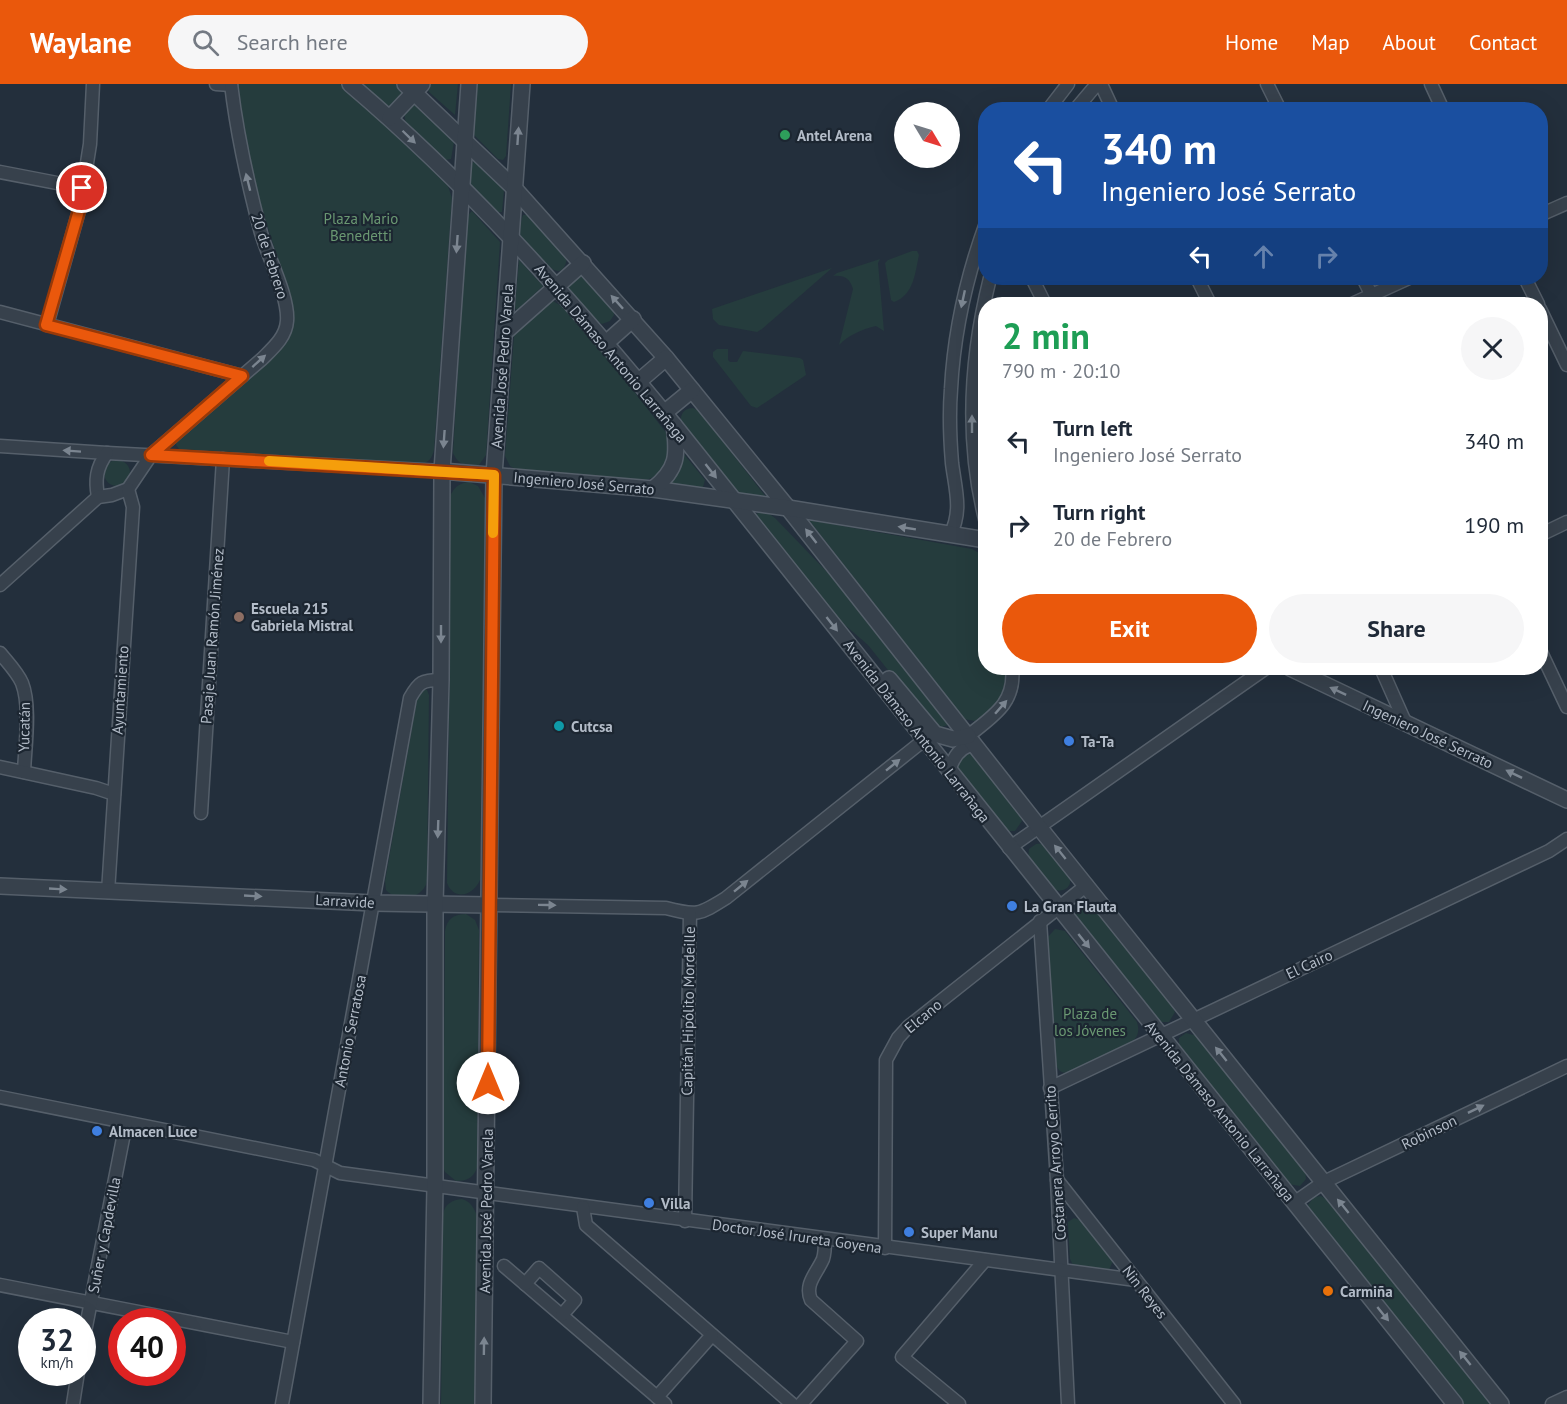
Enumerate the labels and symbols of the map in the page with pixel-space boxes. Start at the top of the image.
north arrow [894,102,960,168]
one-way arrow [513,126,523,145]
place label: Antel Arena [797,126,872,145]
marker: Antel Arena [778,128,792,142]
one-way arrow [402,129,416,143]
pin [56,162,107,213]
one-way arrow [243,173,252,191]
park label: Plaza Mario Benedetti [324,209,398,245]
street label: 20 de Febrero [247,211,293,301]
one-way arrow [452,235,462,254]
street label: Avenida Dámaso Antonio Larrañaga [531,260,691,446]
street label: Avenida José Pedro Varela [487,283,517,449]
one-way arrow [957,290,967,309]
one-way arrow [610,294,624,309]
one-way arrow [251,355,266,368]
one-way arrow [967,414,977,433]
one-way arrow [440,429,449,448]
one-way arrow [62,446,81,456]
one-way arrow [704,463,717,479]
street label: Ingeniero José Serrato [513,467,655,499]
one-way arrow [897,523,916,532]
one-way arrow [804,528,817,544]
street label: Pasaje Juan Ramón Jiménez [196,548,228,724]
place label: Escuela 215 Gabriela Mistral [251,599,353,635]
marker: Escuela 215 Gabriela Mistral [232,610,246,624]
one-way arrow [826,616,839,632]
one-way arrow [436,624,446,643]
street label: Avenida Dámaso Antonio Larrañaga [840,636,994,826]
street label: Ayuntamiento [107,645,133,735]
one-way arrow [1328,686,1346,696]
street label: Ingeniero José Serrato [1360,695,1496,773]
one-way arrow [994,699,1007,715]
street label: Yucatán [14,702,34,752]
place label: Cutcsa [571,717,613,736]
marker: Cutcsa [552,719,566,733]
place label: Ta-Ta [1081,732,1114,751]
marker: Ta-Ta [1062,734,1076,748]
one-way arrow [885,758,901,771]
one-way arrow [1506,770,1523,779]
one-way arrow [433,819,442,838]
one-way arrow [1054,844,1067,860]
one-way arrow [733,881,748,893]
one-way arrow [49,884,68,893]
street label: Larravide [315,890,375,912]
one-way arrow [244,892,263,901]
place label: La Gran Flauta [1024,897,1117,916]
marker: La Gran Flauta [1005,899,1019,913]
one-way arrow [538,900,557,910]
street label: Capitán Hipólito Mordeille [677,926,699,1096]
one-way arrow [1077,933,1090,948]
street label: El Cairo [1283,945,1335,983]
street label: Antonio Serratosa [330,973,370,1089]
street label: Elcano [900,995,946,1037]
park label: Plaza de los Jóvenes [1054,1004,1126,1040]
street label: Avenida Dámaso Antonio Larrañaga [1141,1017,1299,1205]
one-way arrow [1216,1046,1228,1061]
position arrow [456,1051,520,1115]
street label: Costanera Arroyo Cerrito [1040,1085,1070,1241]
one-way arrow [1468,1105,1485,1114]
street label: Robinson [1398,1110,1460,1154]
place label: Almacen Luce [109,1122,198,1141]
marker: Almacen Luce [90,1124,104,1138]
street label: Avenida José Pedro Varela [475,1128,497,1294]
street label: Suñer y Capdevilla [83,1175,125,1295]
place label: Villa [660,1194,690,1213]
marker: Villa [642,1196,656,1210]
one-way arrow [1337,1198,1350,1214]
street label: Doctor José Irureta Goyena [711,1215,883,1257]
place label: Super Manu [921,1223,998,1242]
marker: Super Manu [902,1225,916,1239]
street label: Nin Reyes [1118,1261,1172,1323]
place label: Carmiña [1340,1282,1393,1301]
marker: Carmiña [1321,1284,1335,1298]
one-way arrow [1376,1306,1389,1321]
speed limit sign: 40 [108,1308,186,1386]
one-way arrow [479,1336,488,1355]
one-way arrow [1459,1351,1471,1366]

